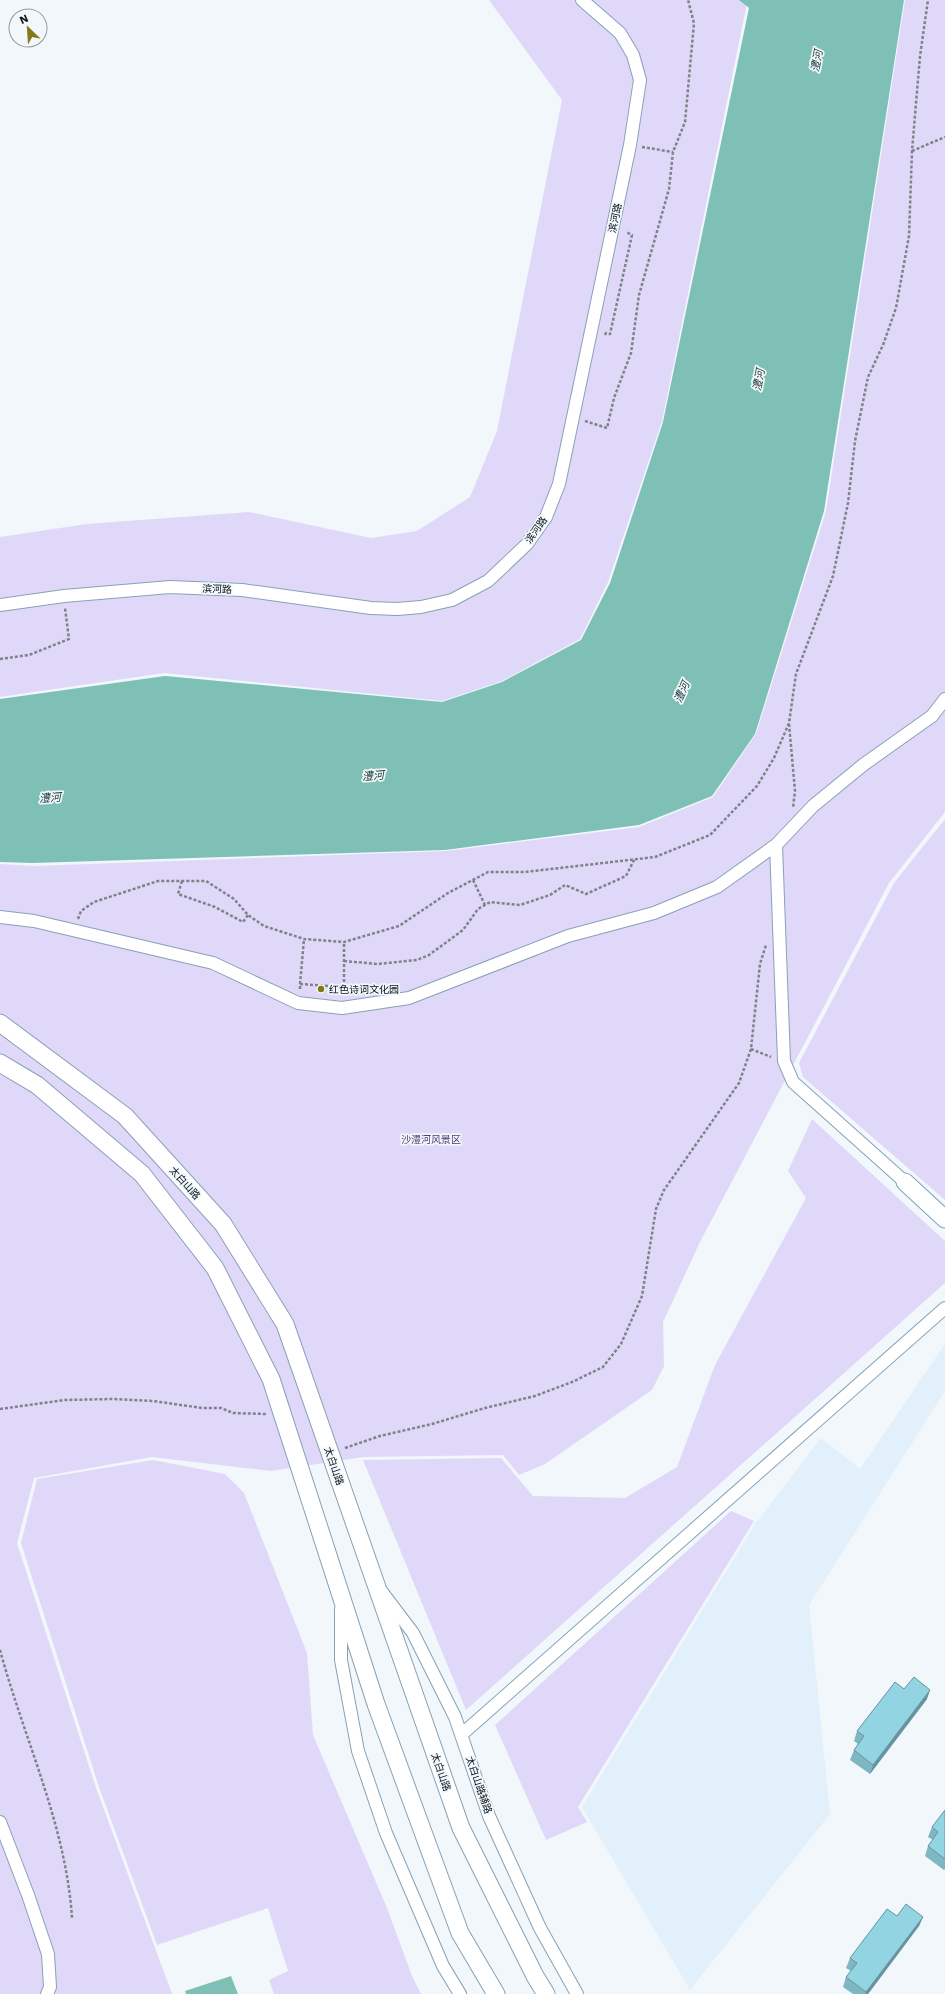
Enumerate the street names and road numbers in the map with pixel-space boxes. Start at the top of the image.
street label: 滨河路 [607,202,623,234]
street label: 滨河路 [523,515,549,545]
street label: 滨河路 [202,583,232,595]
street label: 太白山路 [168,1164,202,1202]
street label: 太白山路 [322,1445,346,1487]
street label: 太白山路 [429,1751,453,1793]
street label: 太白山路辅路 [464,1755,494,1815]

